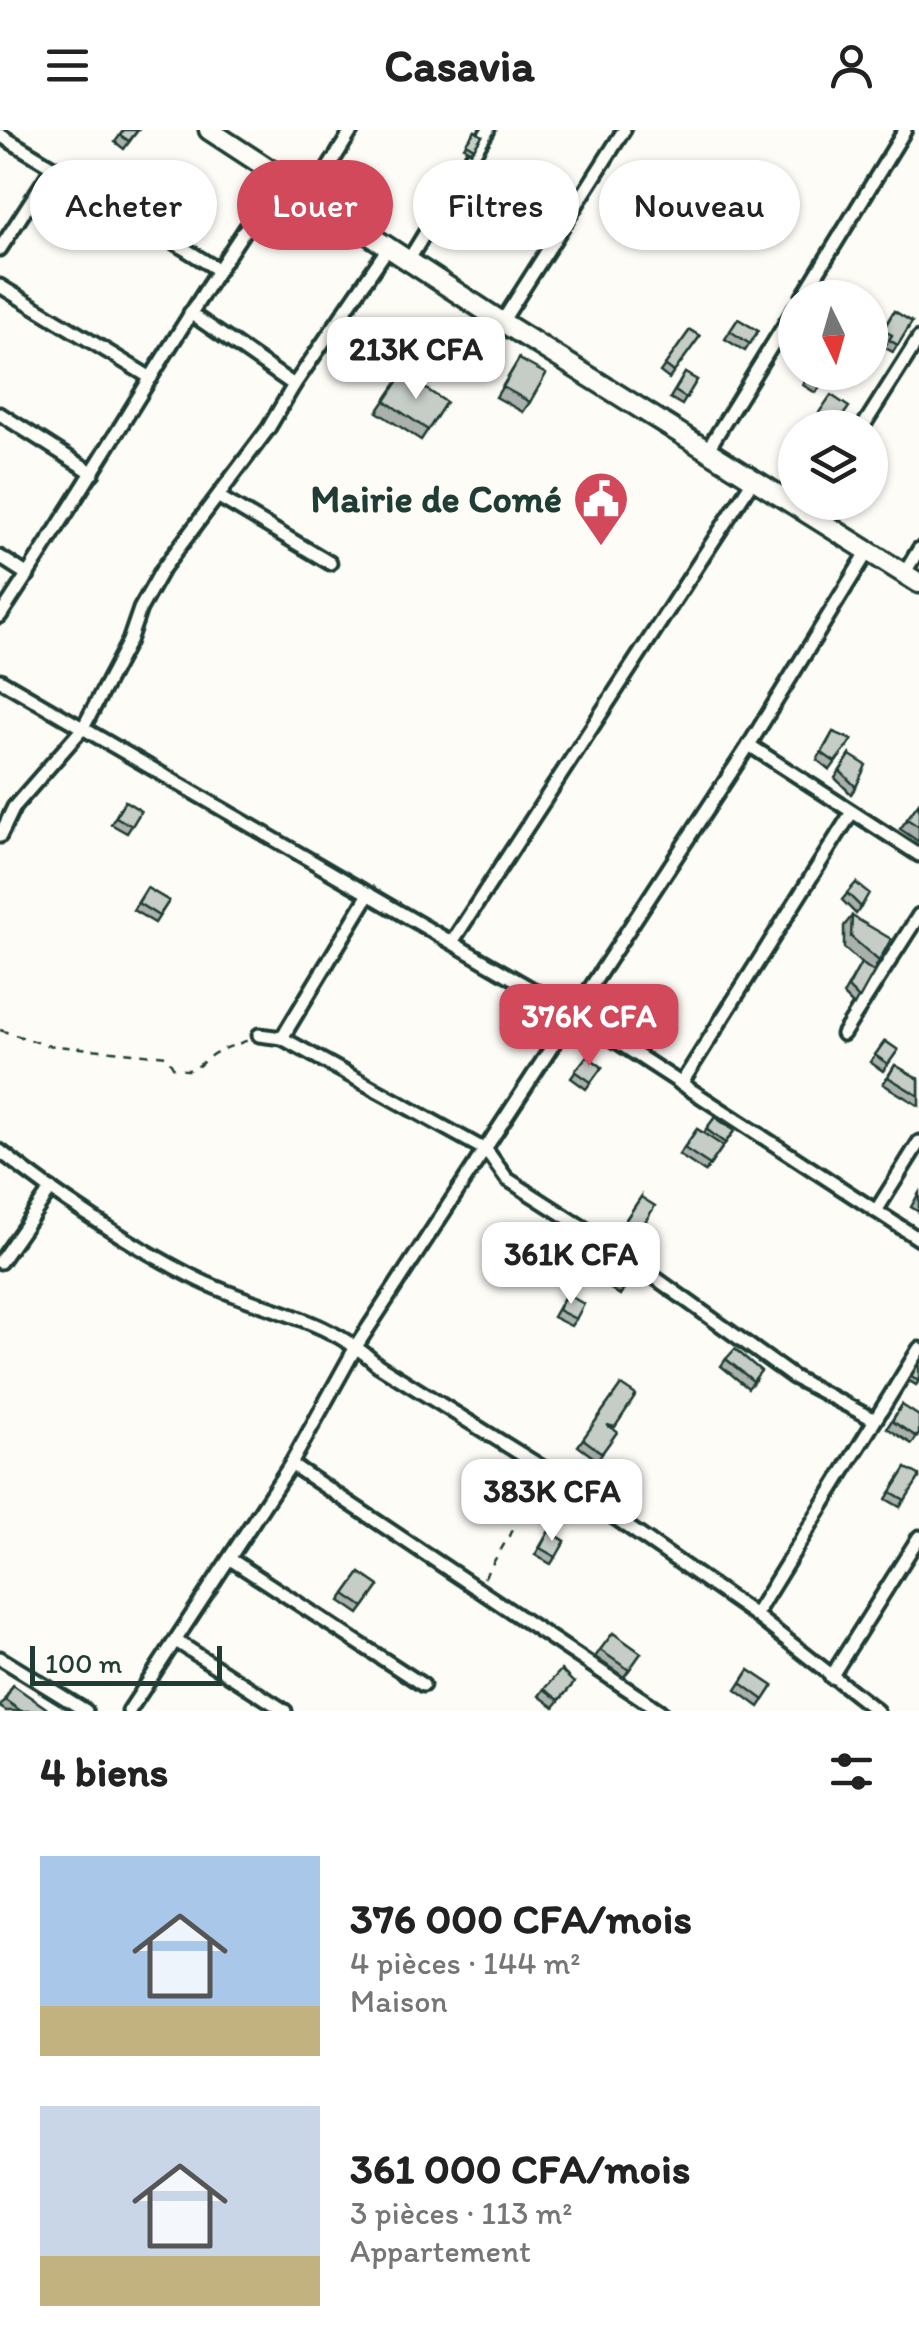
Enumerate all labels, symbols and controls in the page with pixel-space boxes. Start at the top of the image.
icon: menu [40,38,95,93]
text: Casavia [384,38,535,92]
icon: person [824,38,879,93]
chip: Acheter [30,160,217,250]
chip: Louer [237,160,393,250]
chip: Filtres [413,160,579,250]
chip: Nouveau [599,160,800,250]
north arrow [778,280,888,390]
map controls [778,280,888,520]
pin: 213K CFA [313,317,519,402]
text: 213K CFA [349,330,483,368]
button: layers [778,410,888,520]
public building icon: Mairie de Comé [571,469,631,548]
place label: Mairie de Comé [310,476,562,522]
pin: 376K CFA [486,984,692,1069]
text: 376K CFA [521,997,657,1035]
pin: 361K CFA [468,1222,674,1307]
text: 361K CFA [504,1235,638,1273]
pin: 383K CFA [449,1459,655,1544]
text: 383K CFA [483,1472,621,1510]
scale bar [30,1641,222,1686]
text: 100 m [45,1646,122,1680]
icon: filters [824,1744,879,1799]
text: 4 biens [40,1746,169,1797]
text: 376 000 CFA/mois [350,1893,692,1944]
icon: home [120,1896,240,2016]
text: 4 pièces · 144 m² [350,1944,580,1982]
text: Maison [350,1982,448,2020]
text: 361 000 CFA/mois [350,2143,691,2194]
icon: home [120,2146,240,2266]
text: 3 pièces · 113 m² [350,2194,573,2232]
text: Appartement [350,2232,531,2270]

